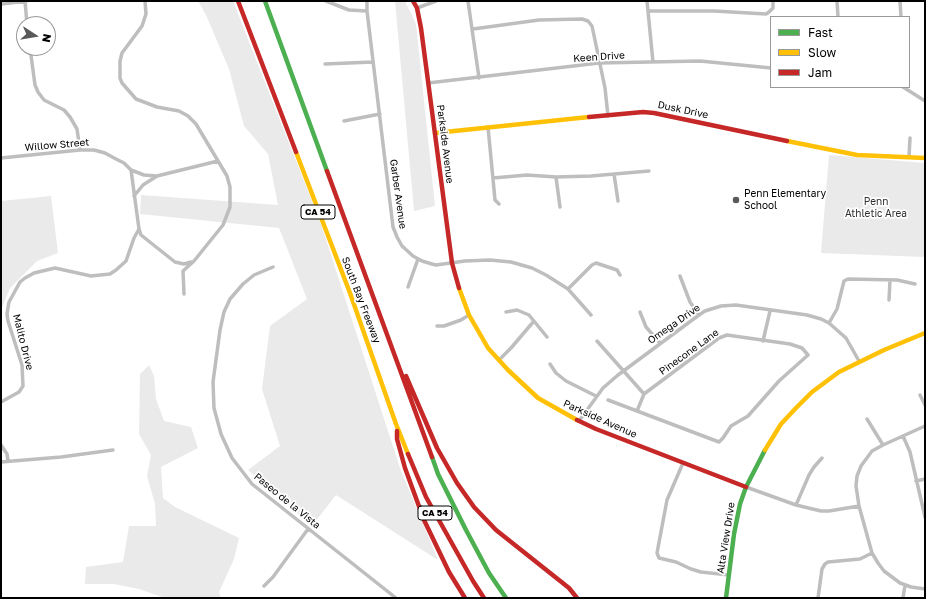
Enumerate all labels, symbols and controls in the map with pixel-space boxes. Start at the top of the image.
north arrow [16,16,56,56]
legend [770,16,910,88]
text: Fast [808,25,833,40]
text: N [40,33,54,44]
text: Slow [808,45,836,60]
street label: Keen Drive [573,49,625,65]
text: Jam [808,65,832,80]
street label: Dusk Drive [657,99,709,121]
street label: Parkside Avenue [434,104,456,184]
street label: Willow Street [24,136,90,154]
street label: Garber Avenue [387,158,409,230]
place label: Penn Elementary School [744,188,826,212]
marker: Penn Elementary School [731,195,741,205]
park label: Penn Athletic Area [845,196,907,220]
road number: CA 54 [301,205,335,219]
street label: South Bay Freeway [339,255,383,345]
street label: Omega Drive [646,302,702,346]
street label: Malito Drive [10,313,36,371]
street label: Pinecone Lane [657,326,721,378]
street label: Parkside Avenue [561,397,639,441]
street label: Paseo de la Vista [251,471,323,531]
street label: Alta View Drive [714,501,738,575]
road number: CA 54 [418,506,452,520]

